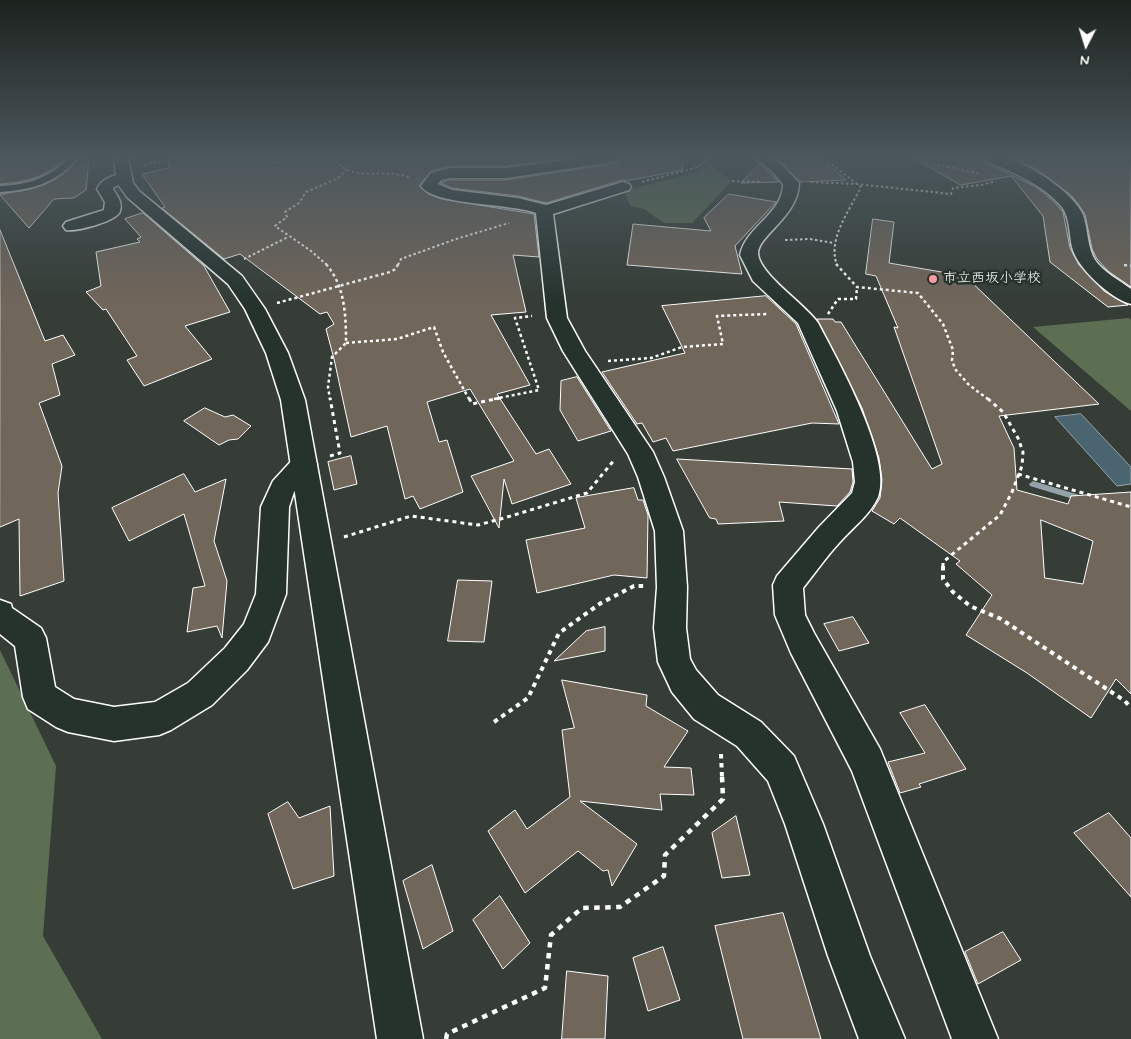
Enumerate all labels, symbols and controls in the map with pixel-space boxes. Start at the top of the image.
north arrow [1061,20,1111,70]
text: N [1079,51,1090,69]
place label: 市立西坂小学校 [943,271,1041,287]
marker: 市立西坂小学校 [927,273,939,285]

